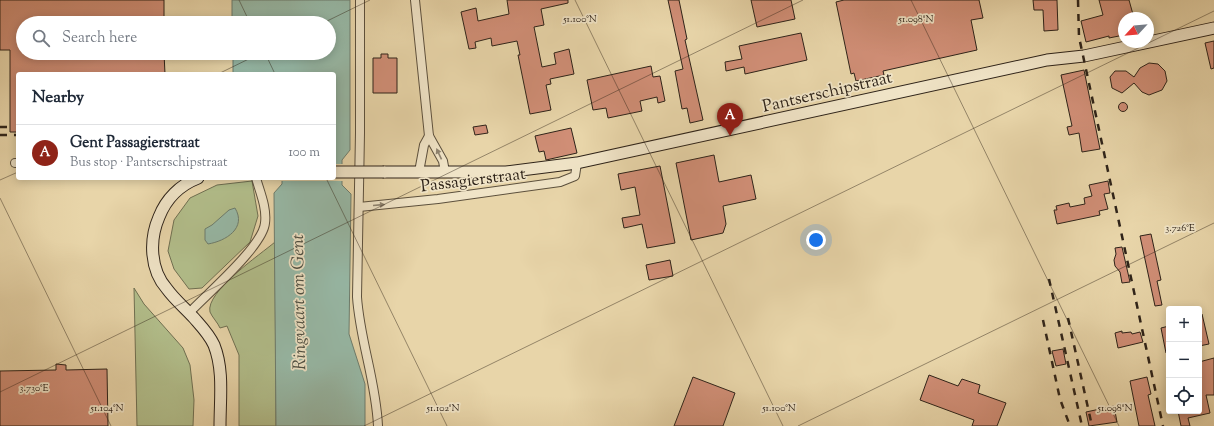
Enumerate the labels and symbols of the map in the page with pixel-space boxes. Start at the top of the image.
text: 51.100°N [562,12,597,27]
text: 51.098°N [898,12,933,27]
north arrow [1118,12,1154,48]
street label: Pantserschipstraat [760,66,895,120]
pin: A [717,103,743,136]
one-way arrow [436,148,442,159]
street label: Passagierstraat [419,163,527,199]
one-way arrow [373,202,385,208]
text: 3.726°E [1165,221,1195,236]
your location [806,230,826,250]
water label: Ringvaart om Gent [286,233,314,370]
text: 3.730°E [19,381,49,396]
text: 51.104°N [90,401,123,416]
text: 51.102°N [426,401,459,416]
text: 51.100°N [761,401,796,416]
text: 51.098°N [1097,401,1132,416]

